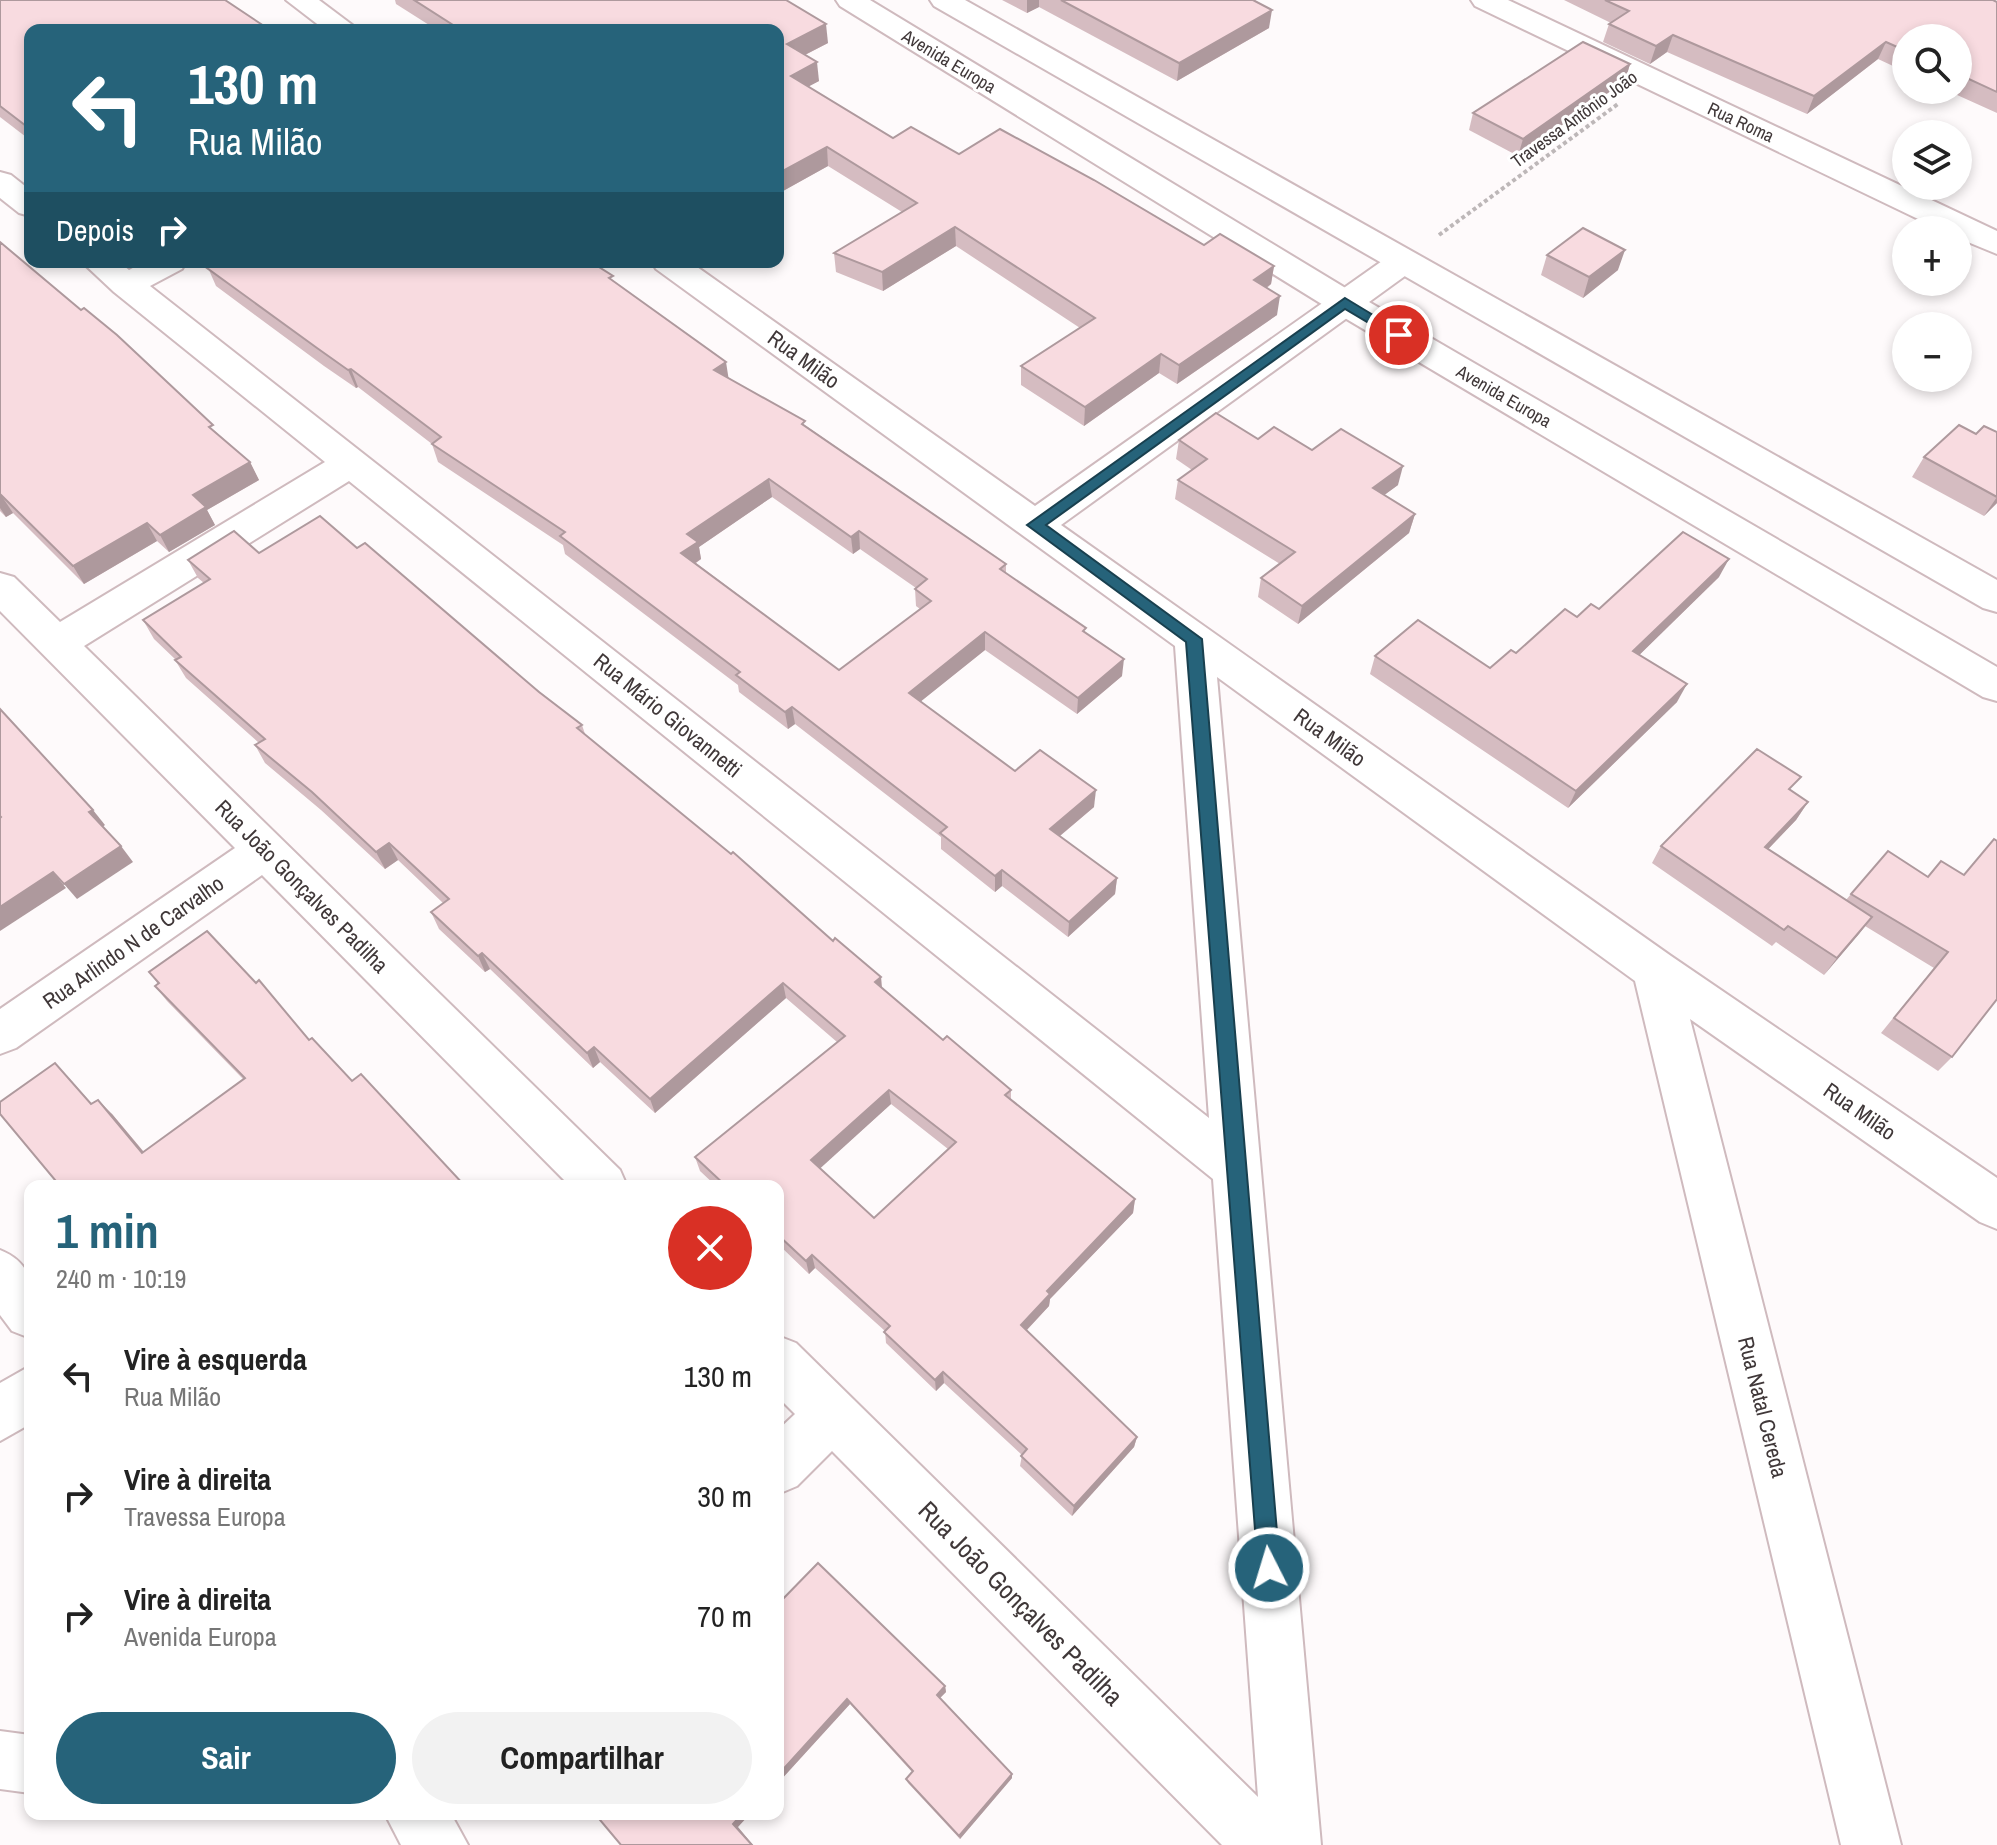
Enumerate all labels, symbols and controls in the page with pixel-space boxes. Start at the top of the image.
street label: Avenida Europa [896,23,1001,99]
map controls [1892,24,1972,392]
button: search [1892,24,1972,104]
text: 130 m [188,46,318,121]
icon: left [56,56,160,160]
street label: Travessa Antônio João [1506,65,1642,173]
street label: Rua Roma [1704,96,1778,148]
text: Rua Milão [188,118,323,166]
button: layers [1892,120,1972,200]
icon: right [150,208,194,252]
text: Depois [56,210,134,250]
button: + [1892,216,1972,296]
pin [1365,301,1433,369]
button: − [1892,312,1972,392]
icon: arrive [1377,313,1421,357]
street label: Rua Milão [762,323,846,395]
street label: Avenida Europa [1451,358,1556,433]
street label: Rua Mário Giovannetti [588,646,748,784]
street label: Rua Milão [1288,701,1372,773]
street label: Rua João Gonçalves Padilha [209,793,395,979]
street label: Rua Arlindo N de Carvalho [37,868,229,1016]
street label: Rua Milão [1818,1075,1902,1147]
text: 1 min [56,1198,159,1263]
button: close [668,1206,752,1290]
text: 240 m · 10:19 [56,1261,186,1296]
street label: Rua Natal Cereda [1731,1333,1795,1481]
text: Vire à esquerda [124,1339,307,1379]
icon: left [56,1354,100,1398]
text: 130 m [684,1356,752,1396]
text: Rua Milão [124,1379,221,1414]
text: Vire à direita [124,1459,271,1499]
icon: right [56,1474,100,1518]
text: 30 m [697,1476,752,1516]
street label: Rua João Gonçalves Padilha [911,1493,1131,1713]
text: Travessa Europa [124,1499,286,1534]
position arrow [1227,1526,1311,1610]
text: Vire à direita [124,1579,271,1619]
icon: right [56,1594,100,1638]
text: 70 m [697,1596,752,1636]
text: Avenida Europa [124,1619,277,1654]
button: Sair [56,1712,396,1804]
button: Compartilhar [412,1712,752,1804]

